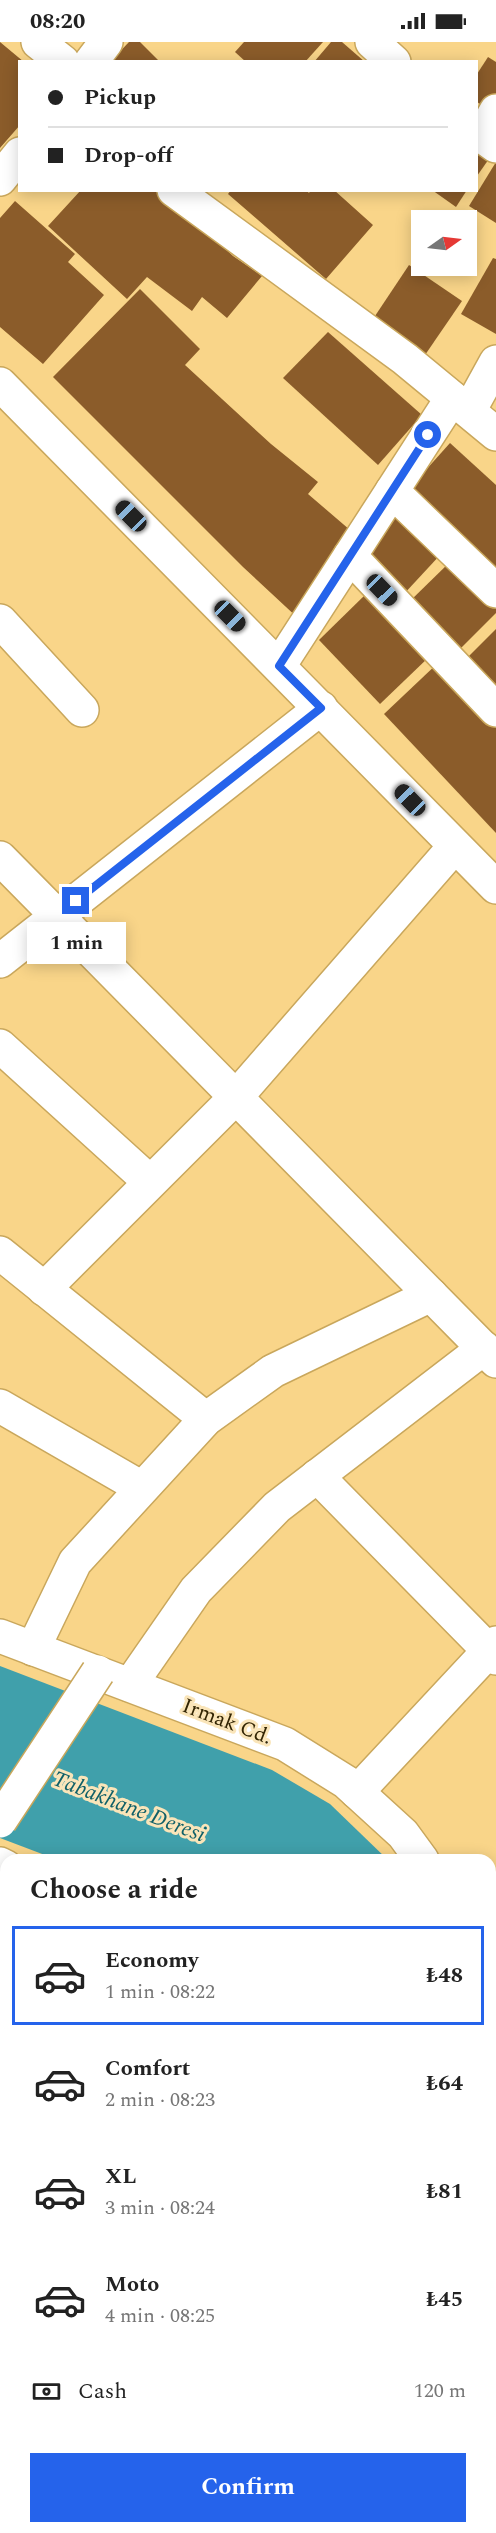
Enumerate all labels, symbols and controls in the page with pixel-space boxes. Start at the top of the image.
text: 08:20 [30,5,85,38]
text: Pickup [84,81,156,114]
text: Drop-off [84,139,173,172]
north arrow [411,210,477,276]
map controls [411,210,477,276]
route start [414,421,441,448]
car [112,497,150,535]
car [363,571,401,609]
car [211,597,249,635]
car [391,781,429,819]
route end [62,887,89,914]
callout: 1 min [26,922,125,964]
text: 1 min [50,928,103,958]
street label: Irmak Cd. [177,1690,277,1754]
water label: Tabakhane Deresi [48,1763,210,1851]
text: Choose a ride [30,1869,198,1911]
text: Economy [105,1944,198,1977]
icon: car [33,1949,87,2003]
text: ₺48 [426,1959,463,1992]
text: 1 min · 08:22 [105,1977,215,2007]
text: Comfort [105,2052,190,2085]
icon: car [33,2057,87,2111]
text: ₺64 [426,2067,463,2100]
text: 2 min · 08:23 [105,2085,215,2115]
text: XL [105,2160,136,2193]
icon: car [33,2165,87,2219]
text: ₺81 [426,2175,463,2208]
text: 3 min · 08:24 [105,2193,215,2223]
text: Moto [105,2268,159,2301]
icon: car [33,2273,87,2327]
text: ₺45 [426,2283,463,2316]
text: 4 min · 08:25 [105,2301,215,2331]
icon: cash [30,2375,63,2408]
text: Cash [78,2375,127,2408]
text: 120 m [414,2376,466,2406]
button: Confirm [30,2453,466,2522]

